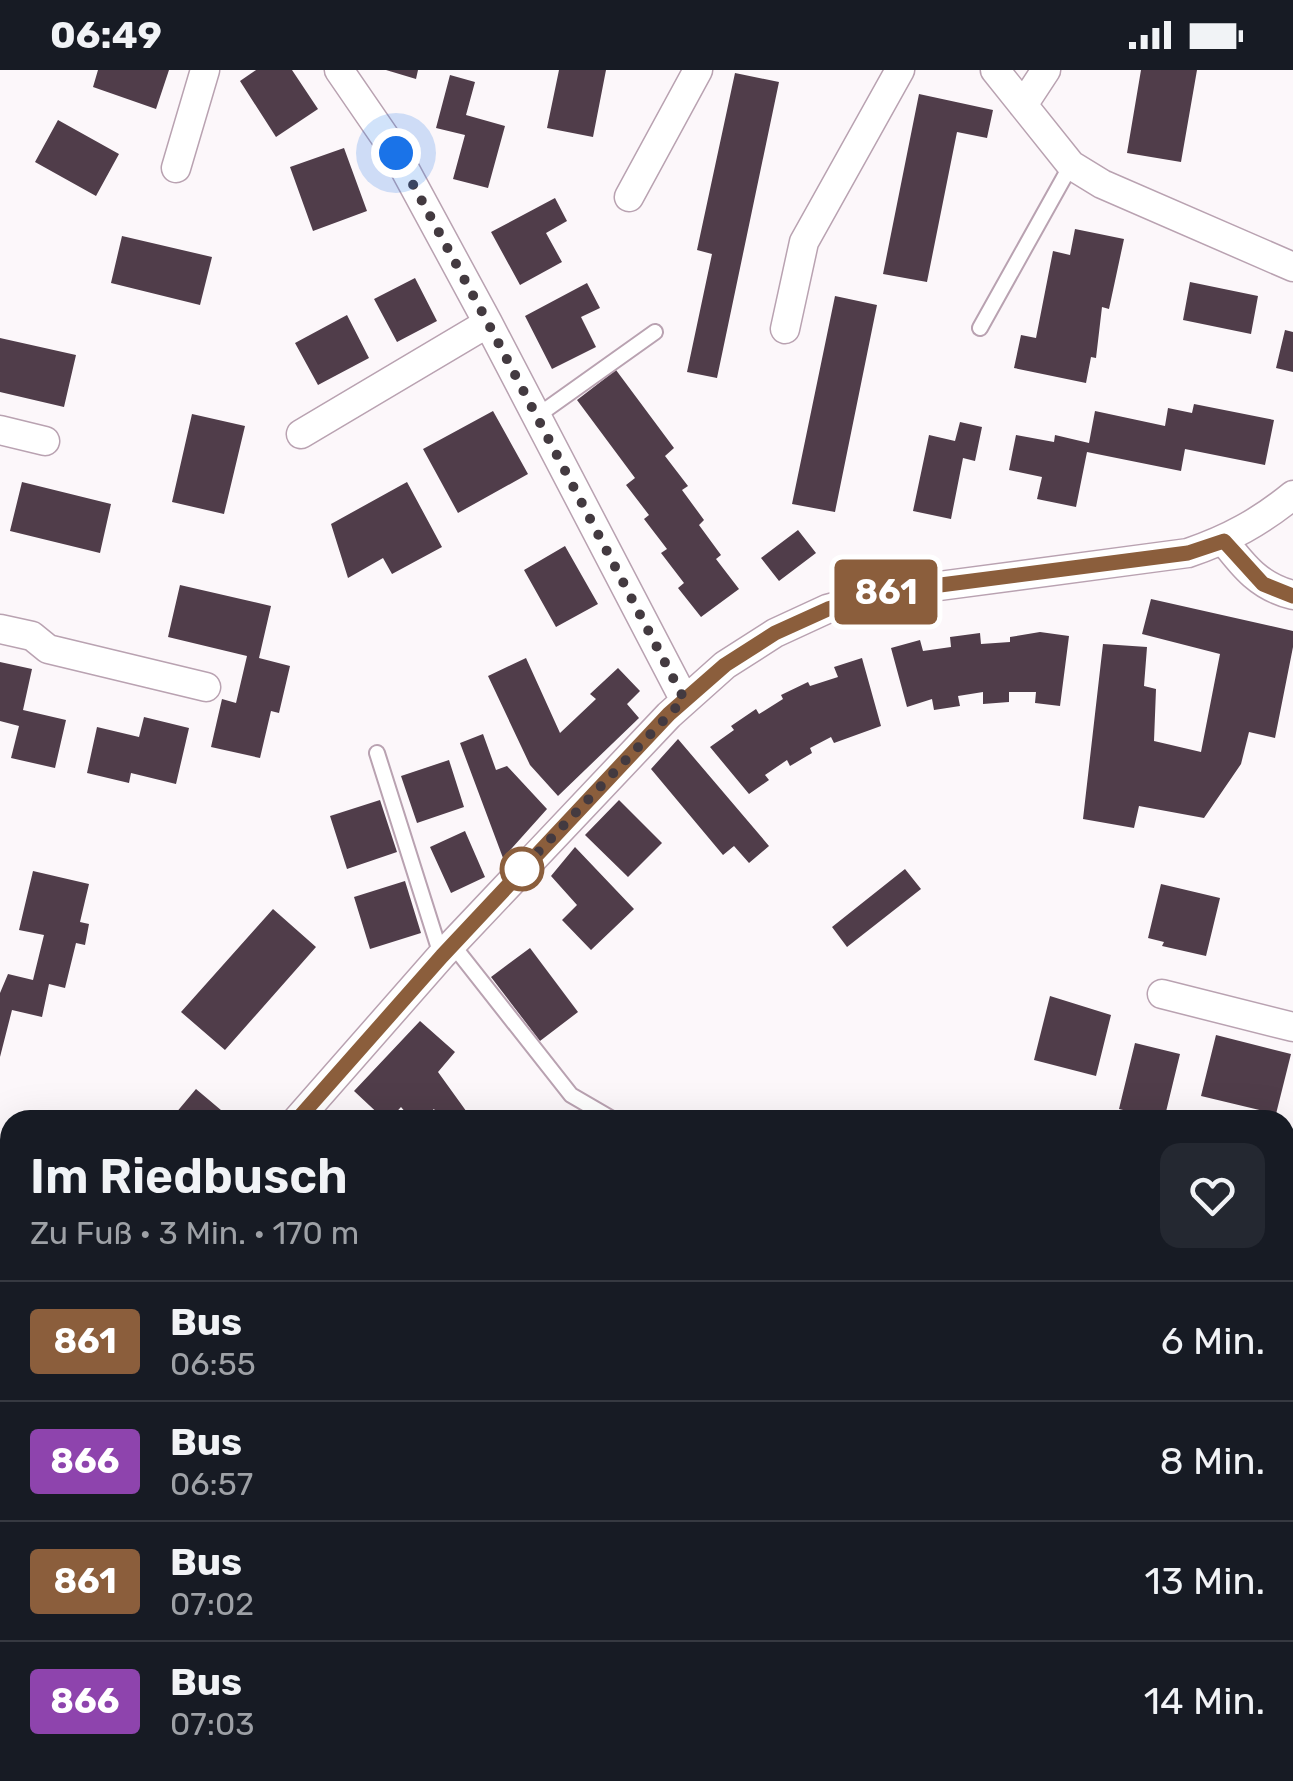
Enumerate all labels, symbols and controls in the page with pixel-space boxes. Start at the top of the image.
text: 06:49 [50,12,162,58]
your location [371,128,421,178]
line badge: 861 [828,560,944,624]
text: 861 [854,571,918,613]
unlabelled marker [501,848,543,890]
button: heart [1160,1143,1265,1248]
text: Im Riedbusch [30,1148,348,1205]
text: Zu Fuß · 3 Min. · 170 m [30,1214,359,1252]
text: Bus [170,1299,242,1345]
text: 6 Min. [1161,1318,1265,1364]
text: 861 [53,1320,117,1362]
text: 06:55 [170,1345,256,1383]
text: Bus [170,1419,242,1465]
text: 8 Min. [1160,1438,1265,1484]
text: 866 [50,1440,120,1482]
text: 06:57 [170,1465,253,1503]
text: Bus [170,1539,242,1585]
text: 13 Min. [1145,1558,1265,1604]
text: 861 [53,1560,117,1602]
text: 07:02 [170,1585,254,1623]
text: Bus [170,1659,242,1705]
text: 14 Min. [1144,1678,1265,1724]
text: 866 [50,1680,120,1722]
text: 07:03 [170,1705,254,1743]

